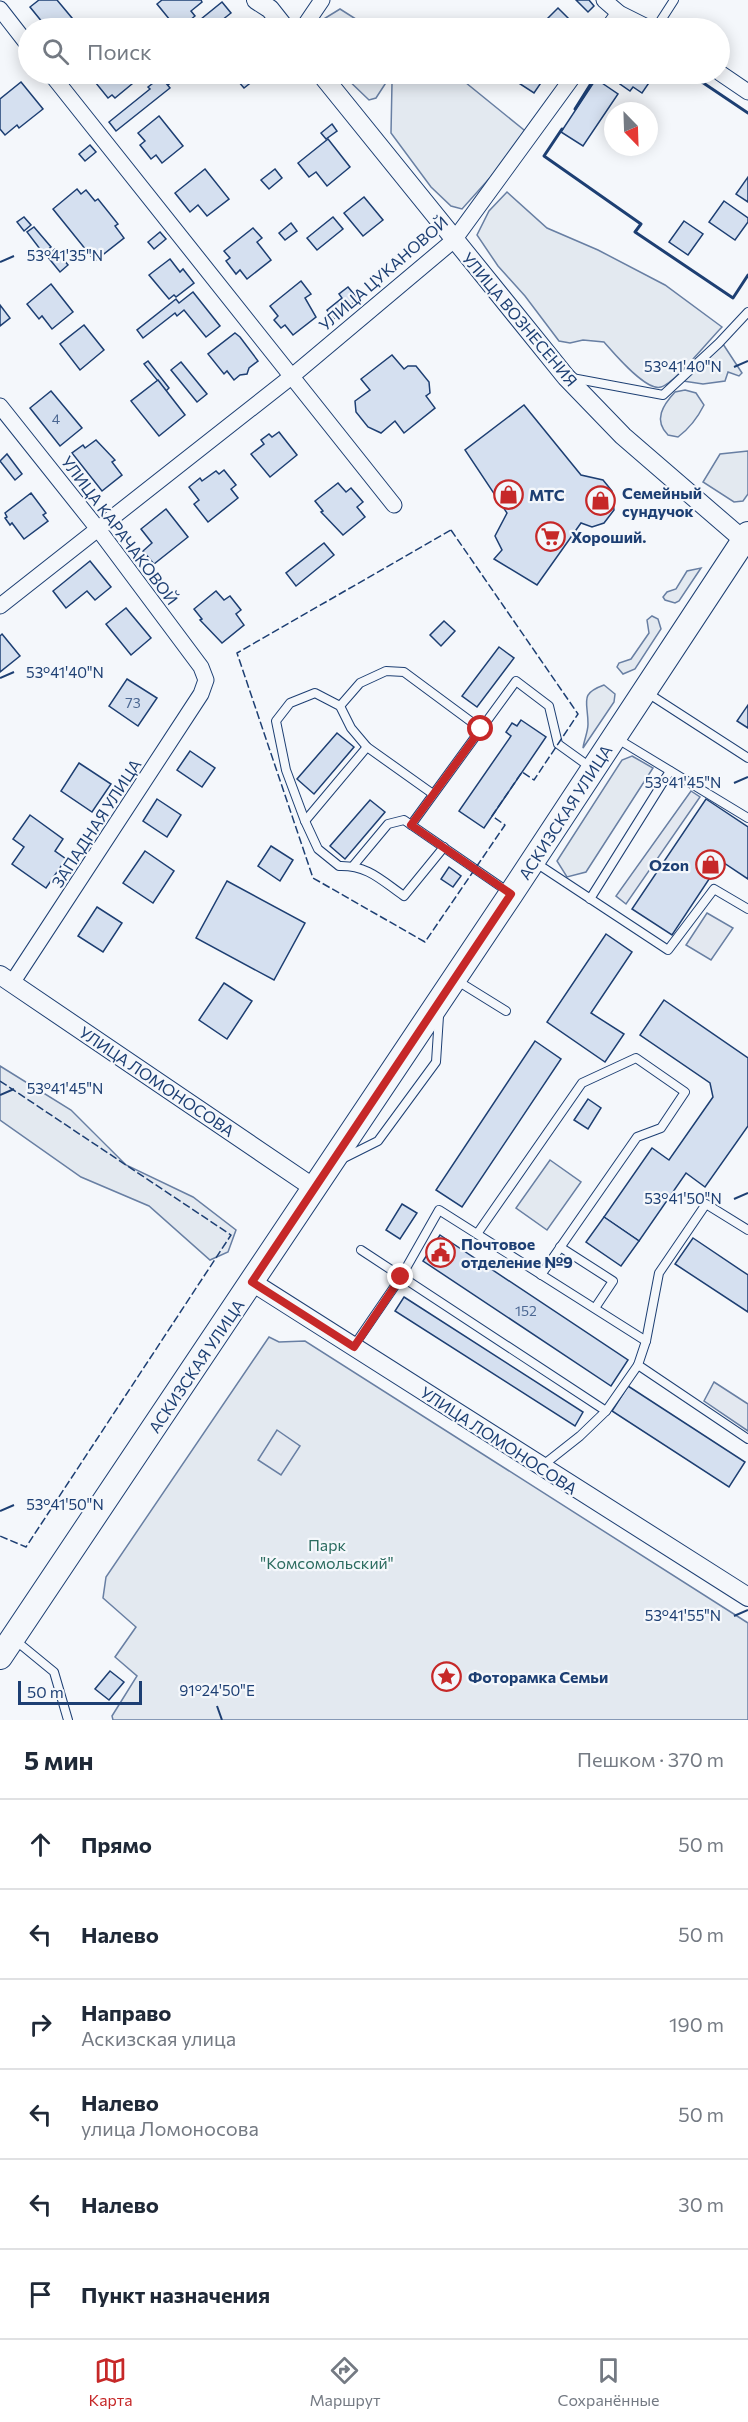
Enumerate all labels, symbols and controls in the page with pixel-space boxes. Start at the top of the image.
search box [18,18,730,84]
icon: search [39,35,72,68]
text: Поиск [87,38,152,65]
north arrow [604,102,658,156]
street label: УЛИЦА ЦУКАНОВОЙ [315,212,451,334]
text: 53°41'35"N [27,246,103,264]
street label: УЛИЦА ВОЗНЕСЕНИЯ [458,248,582,390]
text: 53°41'40"N [644,357,722,375]
house number: 4 [52,410,61,427]
street label: УЛИЦА КАРАЧАКОВОЙ [58,452,182,608]
shop icon: МТС [492,478,524,510]
place label: Семейный сундучок [622,483,702,520]
place label: МТС [529,485,565,504]
shop icon: Семейный сундучок [585,485,617,517]
supermarket icon: Хороший. [534,520,566,552]
place label: Хороший. [571,527,647,546]
text: 53°41'40"N [26,663,104,681]
house number: 73 [125,694,141,711]
route start [467,715,493,741]
street label: АСКИЗСКАЯ УЛИЦА [514,741,616,883]
street label: ЗАПАДНАЯ УЛИЦА [47,755,145,891]
text: 53°41'45"N [645,773,721,791]
shop icon: Ozon [694,848,726,880]
place label: Ozon [649,855,689,874]
street label: УЛИЦА ЛОМОНОСОВА [76,1022,238,1140]
text: 53°41'45"N [27,1079,103,1097]
text: 53°41'50"N [644,1189,722,1207]
place label: Почтовое отделение №9 [461,1234,573,1271]
public building icon: Почтовое отделение №9 [424,1236,456,1268]
route end [387,1263,413,1289]
street label: АСКИЗСКАЯ УЛИЦА [144,1296,248,1436]
house number: 152 [515,1302,537,1319]
street label: УЛИЦА ЛОМОНОСОВА [417,1382,581,1498]
text: 53°41'50"N [26,1495,104,1513]
park label: Парк "Комсомольский" [260,1535,394,1572]
text: 53°41'55"N [645,1606,721,1624]
place icon: Фоторамка Семьи [431,1660,463,1692]
place label: Фоторамка Семьи [468,1667,608,1686]
scale bar [18,1678,142,1706]
text: 91°24'50"E [179,1681,255,1699]
text: 50 m [27,1682,64,1701]
text: 5 мин [24,1744,94,1775]
text: Пешком · 370 m [577,1747,724,1771]
icon: ahead [24,1828,57,1861]
text: Прямо [81,1831,152,1858]
text: 50 m [678,1832,724,1856]
icon: left [24,1918,57,1951]
text: Налево [81,1921,159,1948]
text: 50 m [678,1922,724,1946]
text: Направо [81,1999,171,2026]
icon: right [24,2008,57,2041]
text: 190 m [669,2012,724,2036]
text: Аскизская улица [81,2026,236,2050]
text: Налево [81,2089,159,2116]
icon: left [24,2098,57,2131]
text: 50 m [678,2102,724,2126]
text: улица Ломоносова [81,2116,259,2140]
icon: left [24,2188,57,2221]
text: Налево [81,2191,159,2218]
text: 30 m [678,2192,724,2216]
icon: arrive [24,2278,57,2311]
text: Пункт назначения [81,2281,270,2308]
tab: Карта [88,2354,133,2409]
tab: Маршрут [309,2354,381,2409]
tab: Сохранённые [557,2354,660,2409]

